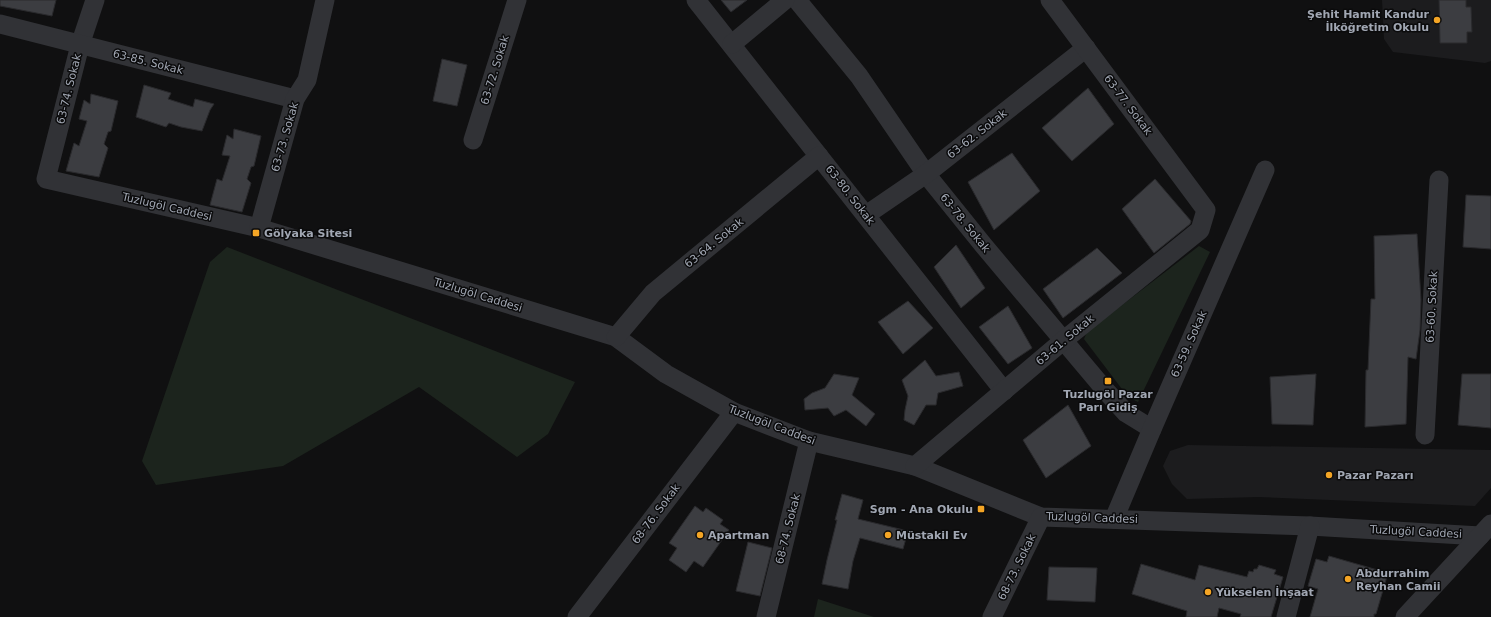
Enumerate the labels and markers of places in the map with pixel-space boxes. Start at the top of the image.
place label: Şehit Hamit Kandur İlköğretim Okulu [1307,8,1430,34]
marker: Şehit Hamit Kandur İlköğretim Okulu [1432,15,1442,25]
place label: Gölyaka Sitesi [264,227,352,240]
marker: Gölyaka Sitesi [251,228,261,238]
marker: Tuzlugöl Pazar Parı Gidiş [1103,376,1113,386]
place label: Tuzlugöl Pazar Parı Gidiş [1063,388,1153,414]
place label: Pazar Pazarı [1337,469,1413,482]
marker: Pazar Pazarı [1324,470,1334,480]
place label: Sgm - Ana Okulu [870,503,973,516]
marker: Sgm - Ana Okulu [976,504,986,514]
place label: Apartman [708,529,769,542]
place label: Müstakil Ev [896,529,968,542]
marker: Apartman [695,530,705,540]
marker: Müstakil Ev [883,530,893,540]
place label: Abdurrahim Reyhan Camii [1356,567,1441,593]
marker: Abdurrahim Reyhan Camii [1343,574,1353,584]
place label: Yükselen İnşaat [1215,585,1314,599]
marker: Yükselen İnşaat [1203,587,1213,597]

